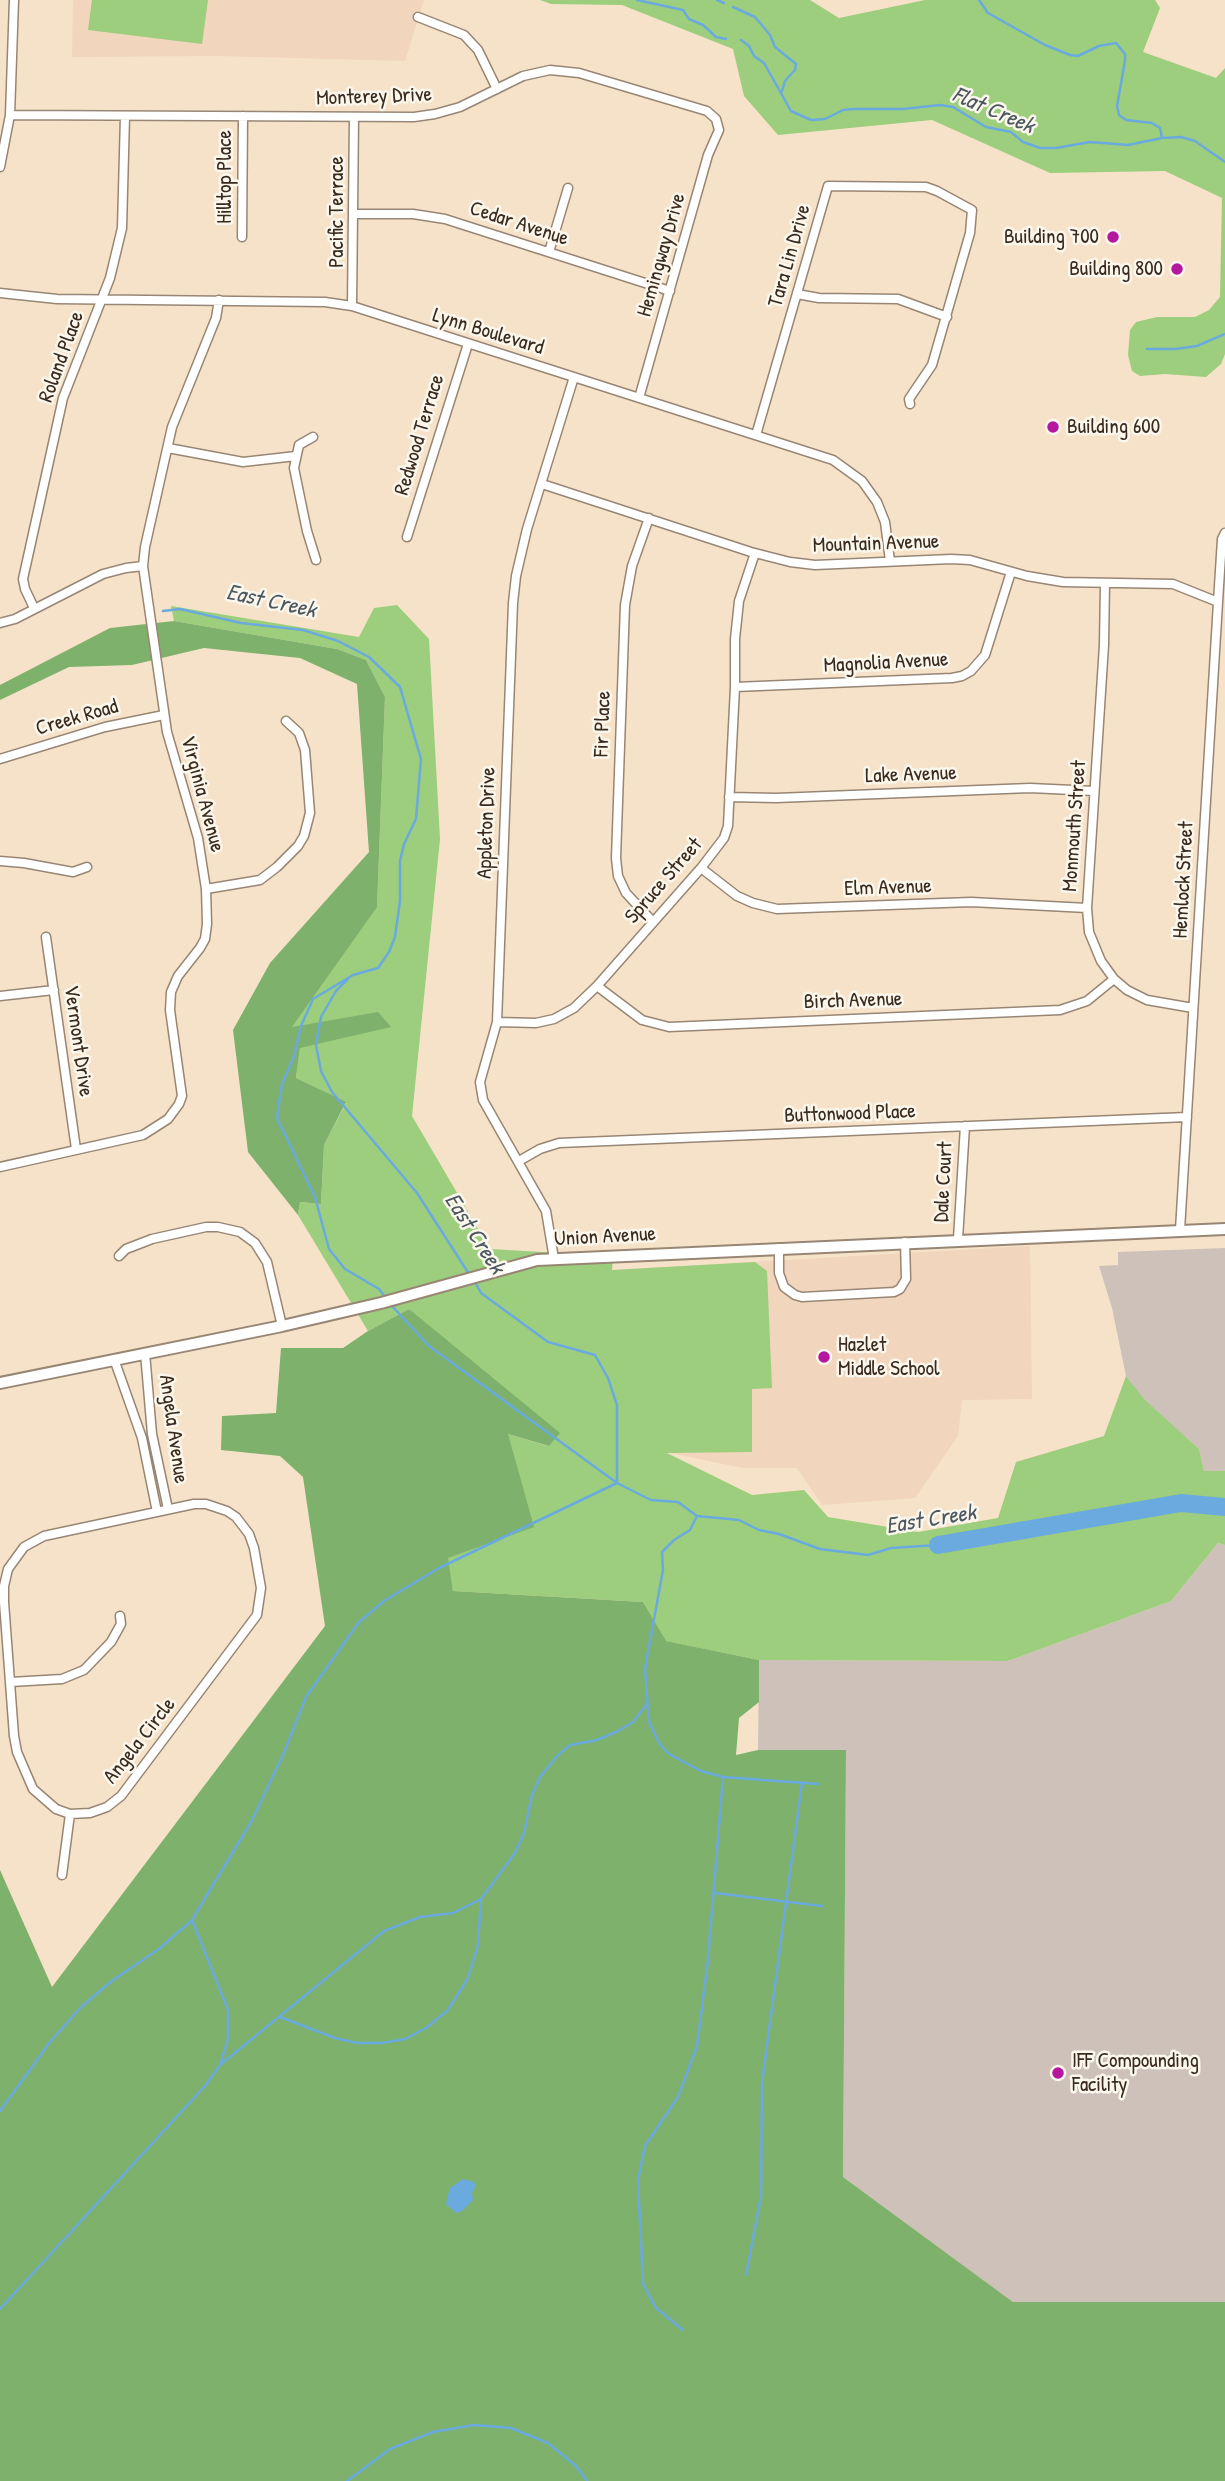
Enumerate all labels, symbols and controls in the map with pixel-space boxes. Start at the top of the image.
water label: Flat Creek [948,81,1038,141]
street label: Monterey Drive [316,82,432,112]
street label: Hilltop Place [212,130,238,224]
street label: Pacific Terrace [324,156,350,268]
street label: Hemingway Drive [632,190,692,320]
street label: Cedar Avenue [466,196,572,252]
street label: Tara Lin Drive [763,202,817,310]
place label: Building 700 [1004,224,1099,250]
marker: Building 700 [1105,229,1121,245]
place label: Building 800 [1069,256,1163,282]
marker: Building 800 [1169,261,1185,277]
street label: Lynn Boulevard [429,303,547,361]
street label: Roland Place [34,308,90,406]
street label: Redwood Terrace [390,372,450,498]
place label: Building 600 [1067,414,1160,440]
marker: Building 600 [1045,419,1061,435]
street label: Mountain Avenue [812,529,940,559]
water label: East Creek [224,579,318,625]
street label: Magnolia Avenue [823,647,949,679]
street label: Fir Place [589,691,617,757]
street label: Creek Road [33,694,121,742]
street label: Virginia Avenue [174,733,230,855]
street label: Monmouth Street [1058,760,1092,892]
street label: Lake Avenue [865,761,957,789]
street label: Appleton Drive [472,767,502,879]
street label: Hemlock Street [1168,821,1200,939]
street label: Spruce Street [620,833,708,929]
street label: Elm Avenue [844,874,932,902]
street label: Vermont Drive [58,984,98,1098]
street label: Birch Avenue [803,987,903,1015]
street label: Buttonwood Place [784,1099,916,1129]
street label: Dale Court [929,1141,959,1223]
water label: East Creek [438,1189,510,1279]
street label: Union Avenue [554,1222,656,1252]
place label: Hazlet Middle School [838,1332,939,1382]
marker: Hazlet Middle School [816,1349,832,1365]
street label: Angela Avenue [153,1373,193,1485]
water label: East Creek [884,1499,978,1541]
street label: Angela Circle [99,1693,181,1789]
place label: IFF Compounding Facility [1072,2048,1199,2098]
marker: IFF Compounding Facility [1050,2065,1066,2081]

